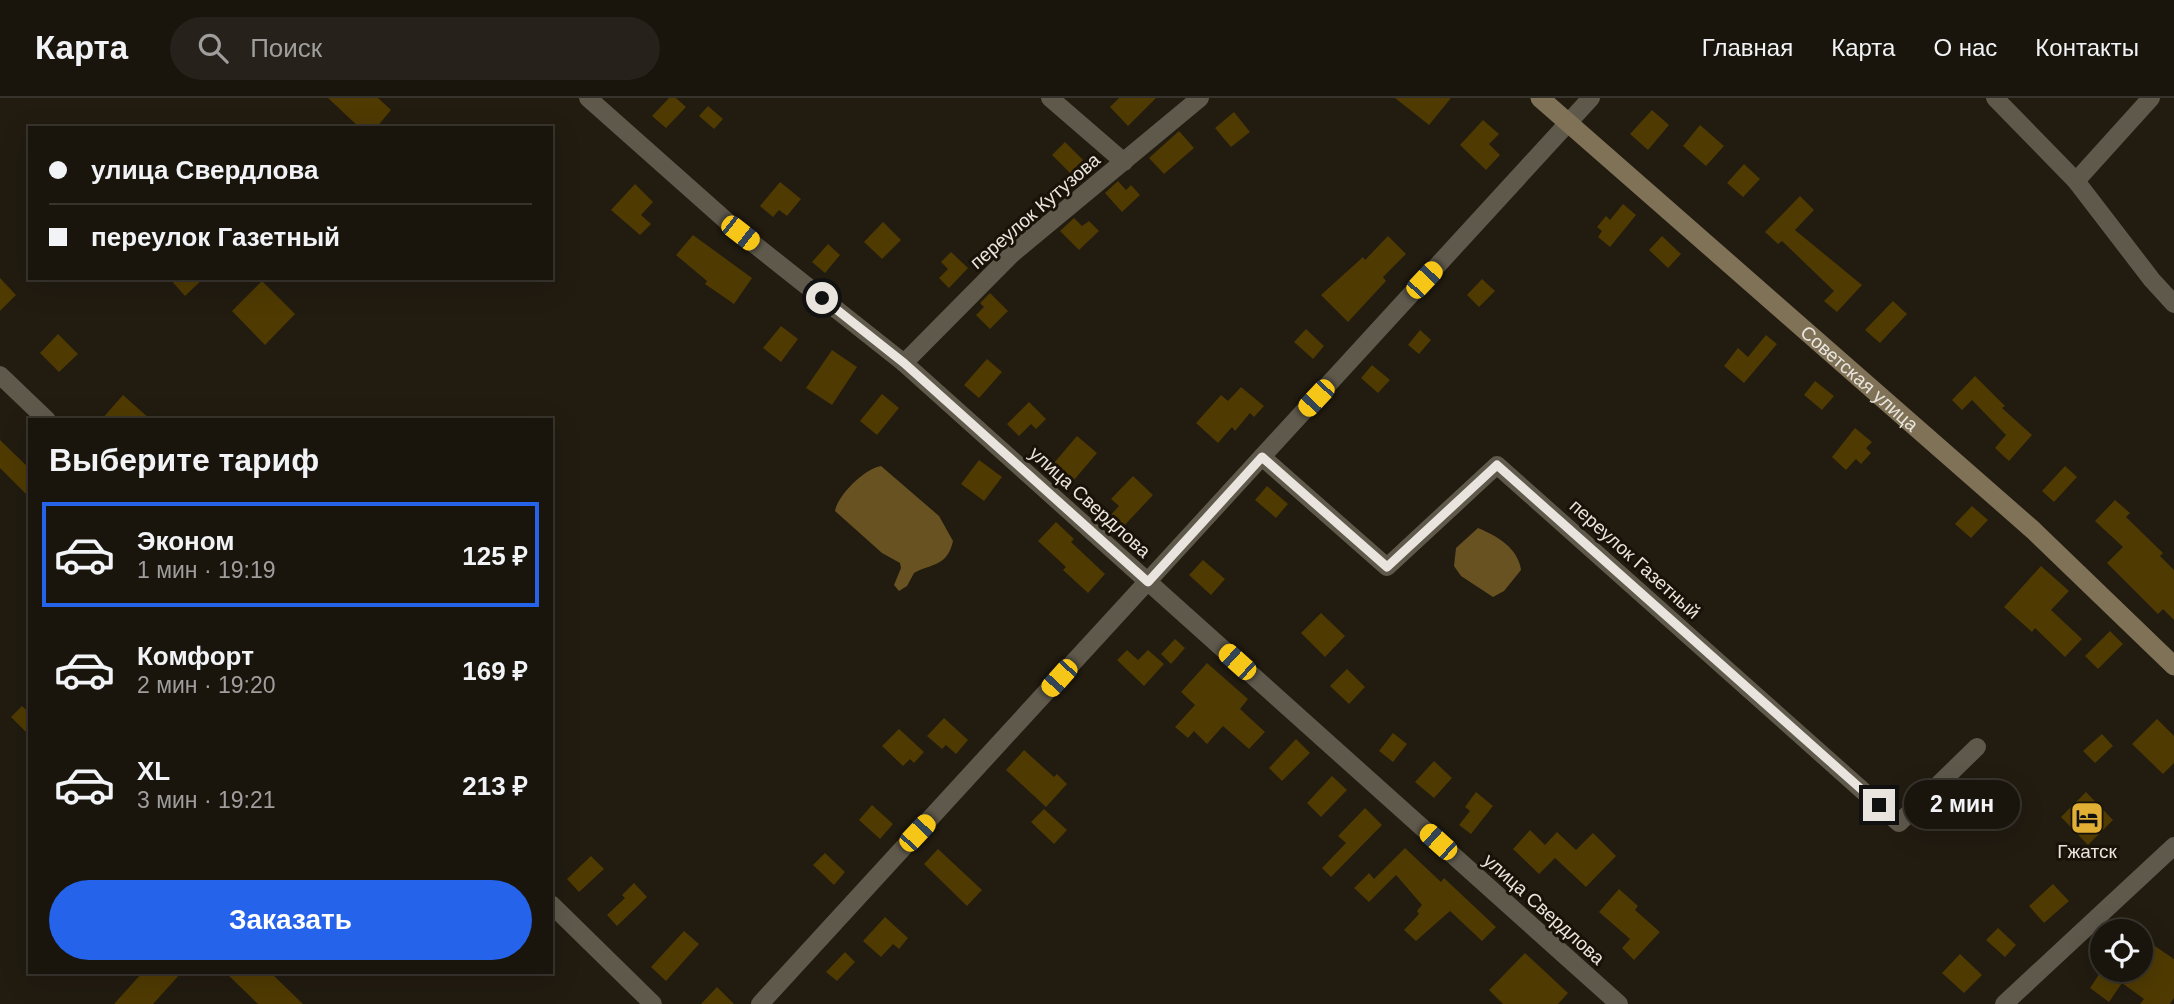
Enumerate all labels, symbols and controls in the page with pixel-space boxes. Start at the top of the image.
search box [170,17,660,80]
text: Карта [35,29,128,66]
icon: search [194,29,232,67]
text: Поиск [250,33,322,63]
text: Главная [1702,34,1793,61]
text: Карта [1831,34,1895,61]
text: О нас [1933,34,1997,61]
text: Контакты [2035,34,2139,61]
street label: переулок Кутузова [966,149,1104,273]
text: улица Свердлова [91,155,318,185]
car [717,212,764,254]
text: переулок Газетный [91,222,340,252]
car [1402,257,1447,303]
route start [806,282,838,314]
street label: Советская улица [1797,321,1923,435]
car [1294,375,1339,421]
text: Выберите тариф [49,442,319,478]
street label: улица Свердлова [1025,442,1155,562]
street label: переулок Газетный [1566,495,1704,623]
icon: car [53,523,116,586]
text: Эконом [137,526,235,556]
text: 125 ₽ [462,541,528,571]
text: 1 мин · 19:19 [137,557,276,583]
icon: car [53,638,116,701]
car [1215,640,1260,684]
text: Комфорт [137,641,254,671]
car [1038,655,1081,701]
text: 169 ₽ [462,656,528,686]
text: 2 мин · 19:20 [137,672,276,698]
icon: car [53,753,116,816]
text: XL [137,756,170,786]
text: 213 ₽ [462,771,528,801]
callout: 2 мин [1904,780,2019,830]
text: 3 мин · 19:21 [137,787,276,813]
route end [1863,789,1895,821]
text: 2 мин [1930,791,1994,817]
hotel icon: Гжатск [2068,799,2106,837]
car [895,810,940,856]
car [1416,820,1461,864]
place label: Гжатск [2057,841,2117,862]
street label: улица Свердлова [1479,849,1609,969]
button: Заказать [49,880,532,960]
map controls [2090,919,2153,982]
button: locate [2090,919,2153,982]

